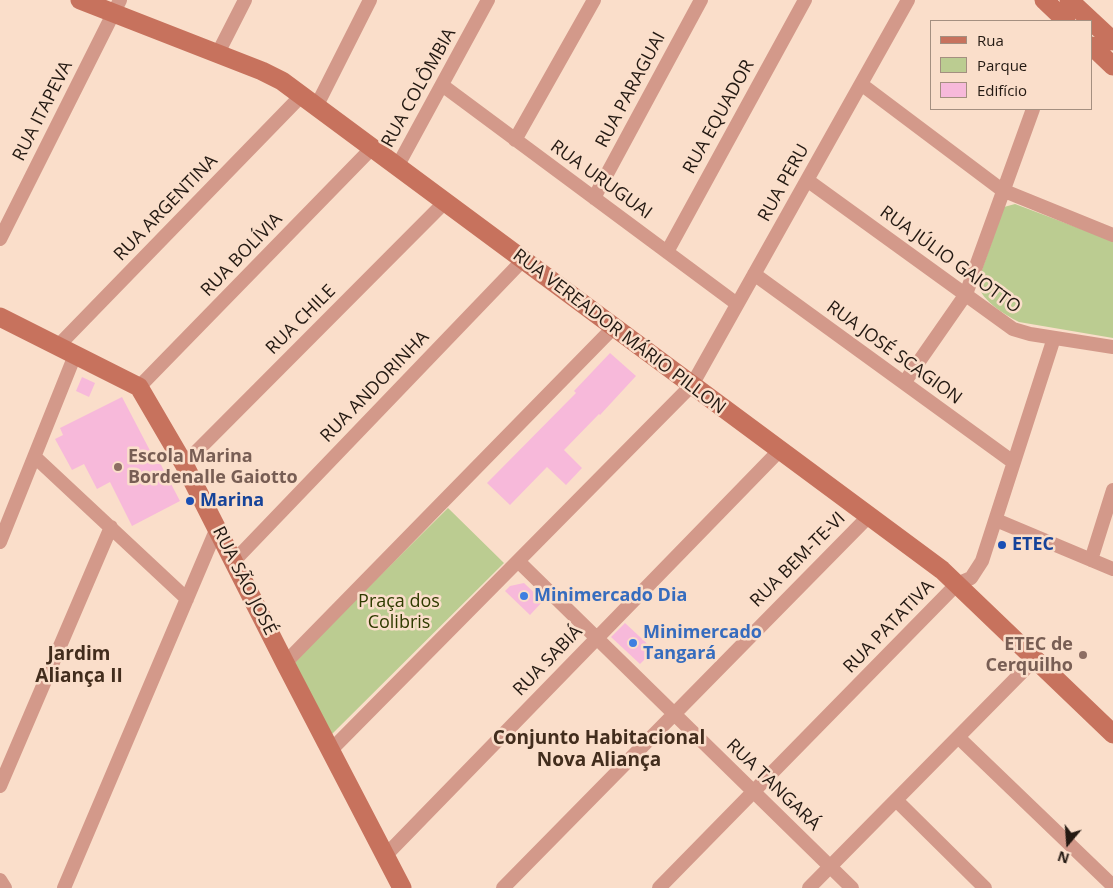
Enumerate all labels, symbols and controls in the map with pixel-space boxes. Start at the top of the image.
legend [930,20,1093,110]
street label: RUA COLÔMBIA [377,24,461,152]
street label: RUA PARAGUAI [592,29,670,151]
text: Rua [977,30,1004,50]
text: Parque [977,55,1027,75]
street label: RUA EQUADOR [679,56,759,178]
street label: RUA ITAPEVA [9,57,77,165]
text: Edifício [977,80,1027,100]
street label: RUA URUGUAI [546,136,656,224]
street label: RUA PERU [754,140,814,226]
street label: RUA ARGENTINA [110,150,222,266]
street label: RUA JÚLIO GAIOTTO [875,202,1025,318]
street label: RUA BOLÍVIA [197,209,287,301]
street label: RUA VEREADOR MÁRIO PILLON [508,245,730,419]
street label: RUA CHILE [262,281,340,359]
street label: RUA JOSÉ SCAGION [822,297,966,409]
street label: RUA ANDORINHA [316,327,434,447]
place label: Escola Marina Bordenalle Gaiotto [128,446,298,488]
marker: Escola Marina Bordenalle Gaiotto [112,461,124,473]
place label: Marina [200,490,264,512]
marker: Marina [184,495,196,507]
street label: RUA BEM-TE-VI [746,508,850,612]
street label: RUA SÃO JOSÉ [207,523,281,639]
place label: ETEC [1012,534,1054,556]
marker: ETEC [996,539,1008,551]
street label: RUA PATATIVA [839,576,939,678]
place label: Minimercado Dia [534,585,687,607]
marker: Minimercado Dia [518,590,530,602]
park label: Praça dos Colibris [358,591,440,634]
street label: RUA SABIÁ [509,621,587,701]
place label: Minimercado Tangará [643,622,762,664]
place label: ETEC de Cerquilho [986,634,1073,676]
marker: Minimercado Tangará [627,637,639,649]
district label: Jardim Aliança II [35,644,123,688]
marker: ETEC de Cerquilho [1077,649,1089,661]
district label: Conjunto Habitacional Nova Aliança [493,728,705,772]
street label: RUA TANGARÁ [722,735,824,835]
north arrow [1043,818,1093,868]
text: N [1055,847,1072,869]

